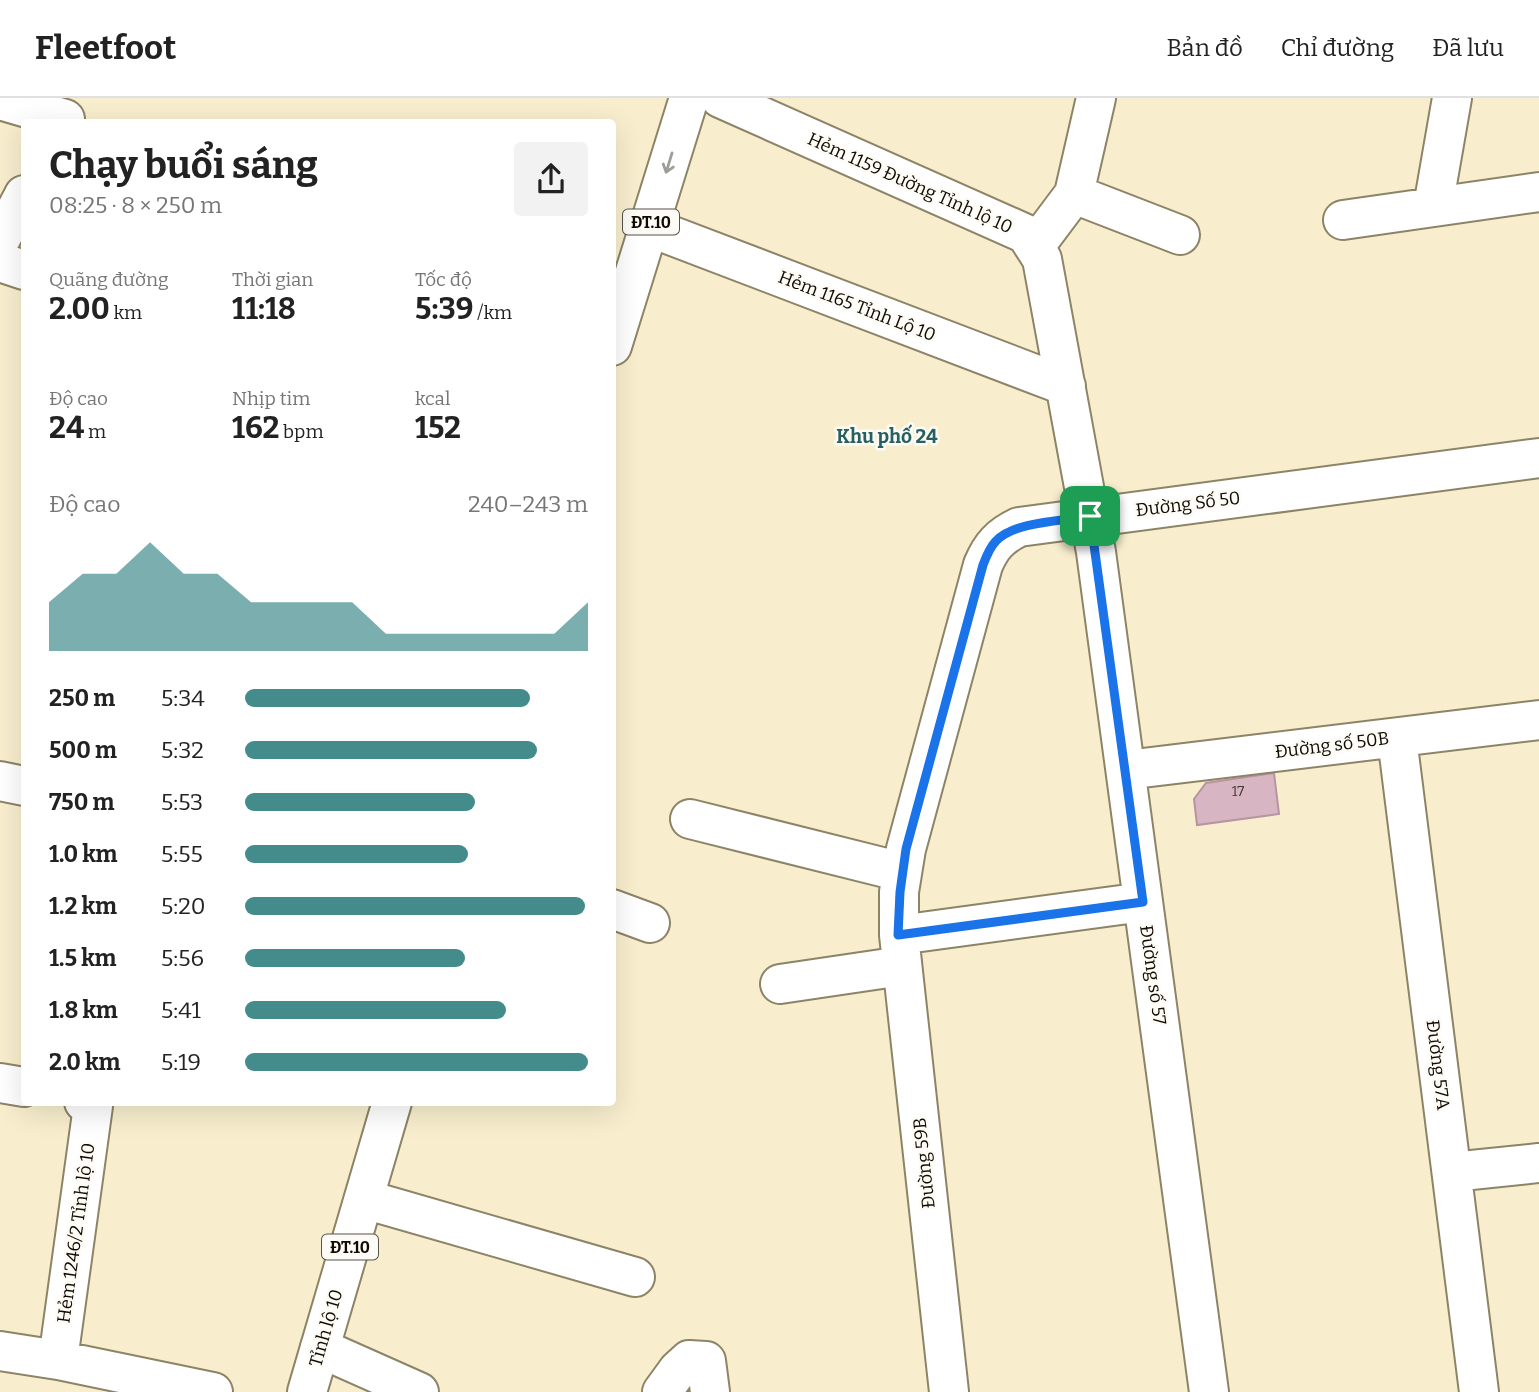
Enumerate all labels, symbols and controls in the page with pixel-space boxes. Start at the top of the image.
text: Fleetfoot [35,28,176,68]
text: Bản đồ [1167,34,1243,62]
text: Chỉ đường [1281,34,1394,62]
text: Đã lưu [1432,34,1504,62]
street label: Hẻm 1159 Đường Tỉnh lộ 10 [804,128,1016,238]
text: Chạy buổi sáng [49,142,318,188]
button: share [514,142,588,216]
one-way arrow [662,152,675,174]
text: 08:25 · 8 × 250 m [49,191,222,219]
road number: ĐT.10 [623,210,679,234]
street label: Hẻm 1165 Tỉnh Lộ 10 [775,266,939,346]
text: Quãng đường [49,268,169,291]
text: Thời gian [232,268,313,291]
text: Tốc độ [415,268,472,291]
text: 2.00 [49,291,110,327]
text: 11:18 [232,291,296,327]
text: 5:39 [415,291,473,327]
text: km [110,301,142,324]
text: /km [473,301,512,324]
text: Độ cao [49,387,108,410]
text: Nhịp tim [232,387,310,410]
text: kcal [415,387,450,410]
text: 24 [49,410,84,446]
text: 162 [232,410,279,446]
text: 152 [415,410,461,446]
text: m [84,420,106,443]
text: bpm [279,420,324,443]
district label: Khu phố 24 [836,424,938,448]
pin [1060,486,1120,546]
street label: Đường Số 50 [1134,487,1242,521]
text: Độ cao [49,490,120,518]
text: 240–243 m [468,490,588,518]
icon: arrive [1071,497,1109,535]
text: 250 m [49,684,115,712]
text: 5:34 [161,684,205,712]
street label: Đường số 50B [1274,727,1390,763]
text: 500 m [49,736,117,764]
text: 5:32 [161,736,204,764]
house number: 17 [1232,783,1244,800]
text: 750 m [49,788,114,816]
text: 5:53 [161,788,203,816]
text: 1.0 km [49,840,118,868]
text: 5:55 [161,840,203,868]
text: 1.2 km [49,892,117,920]
text: 5:20 [161,892,205,920]
street label: Đường số 57 [1135,924,1171,1026]
text: 1.5 km [49,944,116,972]
text: 5:56 [161,944,204,972]
text: 1.8 km [49,996,118,1024]
text: 5:41 [161,996,201,1024]
street label: Đường 57A [1422,1019,1454,1112]
text: 2.0 km [49,1048,120,1076]
text: 5:19 [161,1048,201,1076]
street label: Đường 59B [908,1117,940,1209]
street label: Hẻm 1246/2 Tỉnh lộ 10 [52,1142,100,1324]
road number: ĐT.10 [322,1234,378,1260]
street label: Tỉnh lộ 10 [304,1287,348,1369]

